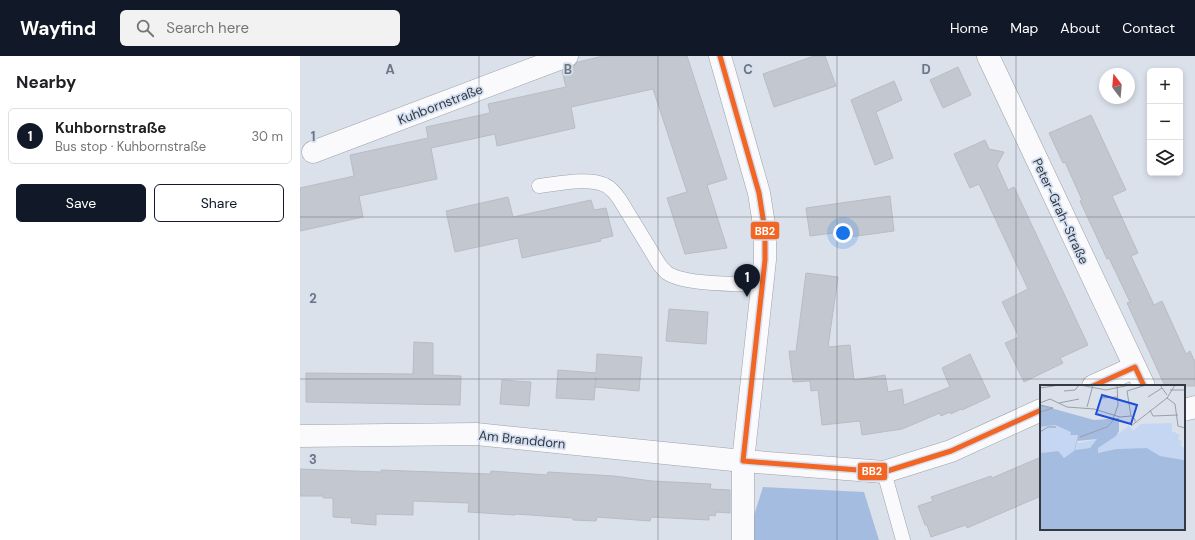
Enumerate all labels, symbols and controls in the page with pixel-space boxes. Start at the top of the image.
search box [120,10,400,46]
text: Wayfind [20,16,96,41]
icon: search [134,17,156,39]
text: Search here [166,18,249,38]
text: Home [950,19,988,37]
text: Map [1010,19,1038,37]
text: About [1060,19,1100,37]
text: Contact [1122,19,1175,37]
text: A [385,61,395,78]
text: B [564,61,572,78]
text: C [743,61,753,78]
text: D [921,61,931,78]
north arrow [1099,68,1135,104]
map controls [1147,68,1183,176]
button: + [1147,68,1183,104]
text: Nearby [16,71,76,93]
street label: Kuhbornstraße [395,81,485,128]
button: − [1147,104,1183,140]
text: Kuhbornstraße [55,118,166,138]
text: 1 [28,128,32,145]
text: 30 m [251,128,283,145]
text: 1 [311,128,315,145]
text: Bus stop · Kuhbornstraße [55,138,206,155]
button: layers [1147,140,1183,176]
street label: Peter-Grah-Straße [1029,155,1093,267]
button: Save [16,184,146,222]
button: Share [154,184,284,222]
line badge: BB2 [750,221,780,240]
your location [833,223,853,243]
text: BB2 [755,224,775,238]
pin: 1 [734,264,760,297]
text: 2 [309,290,317,307]
inset map [1040,385,1185,530]
street label: Am Branddorn [478,426,566,453]
text: 3 [309,451,317,468]
line badge: BB2 [857,462,888,481]
text: BB2 [862,464,882,478]

